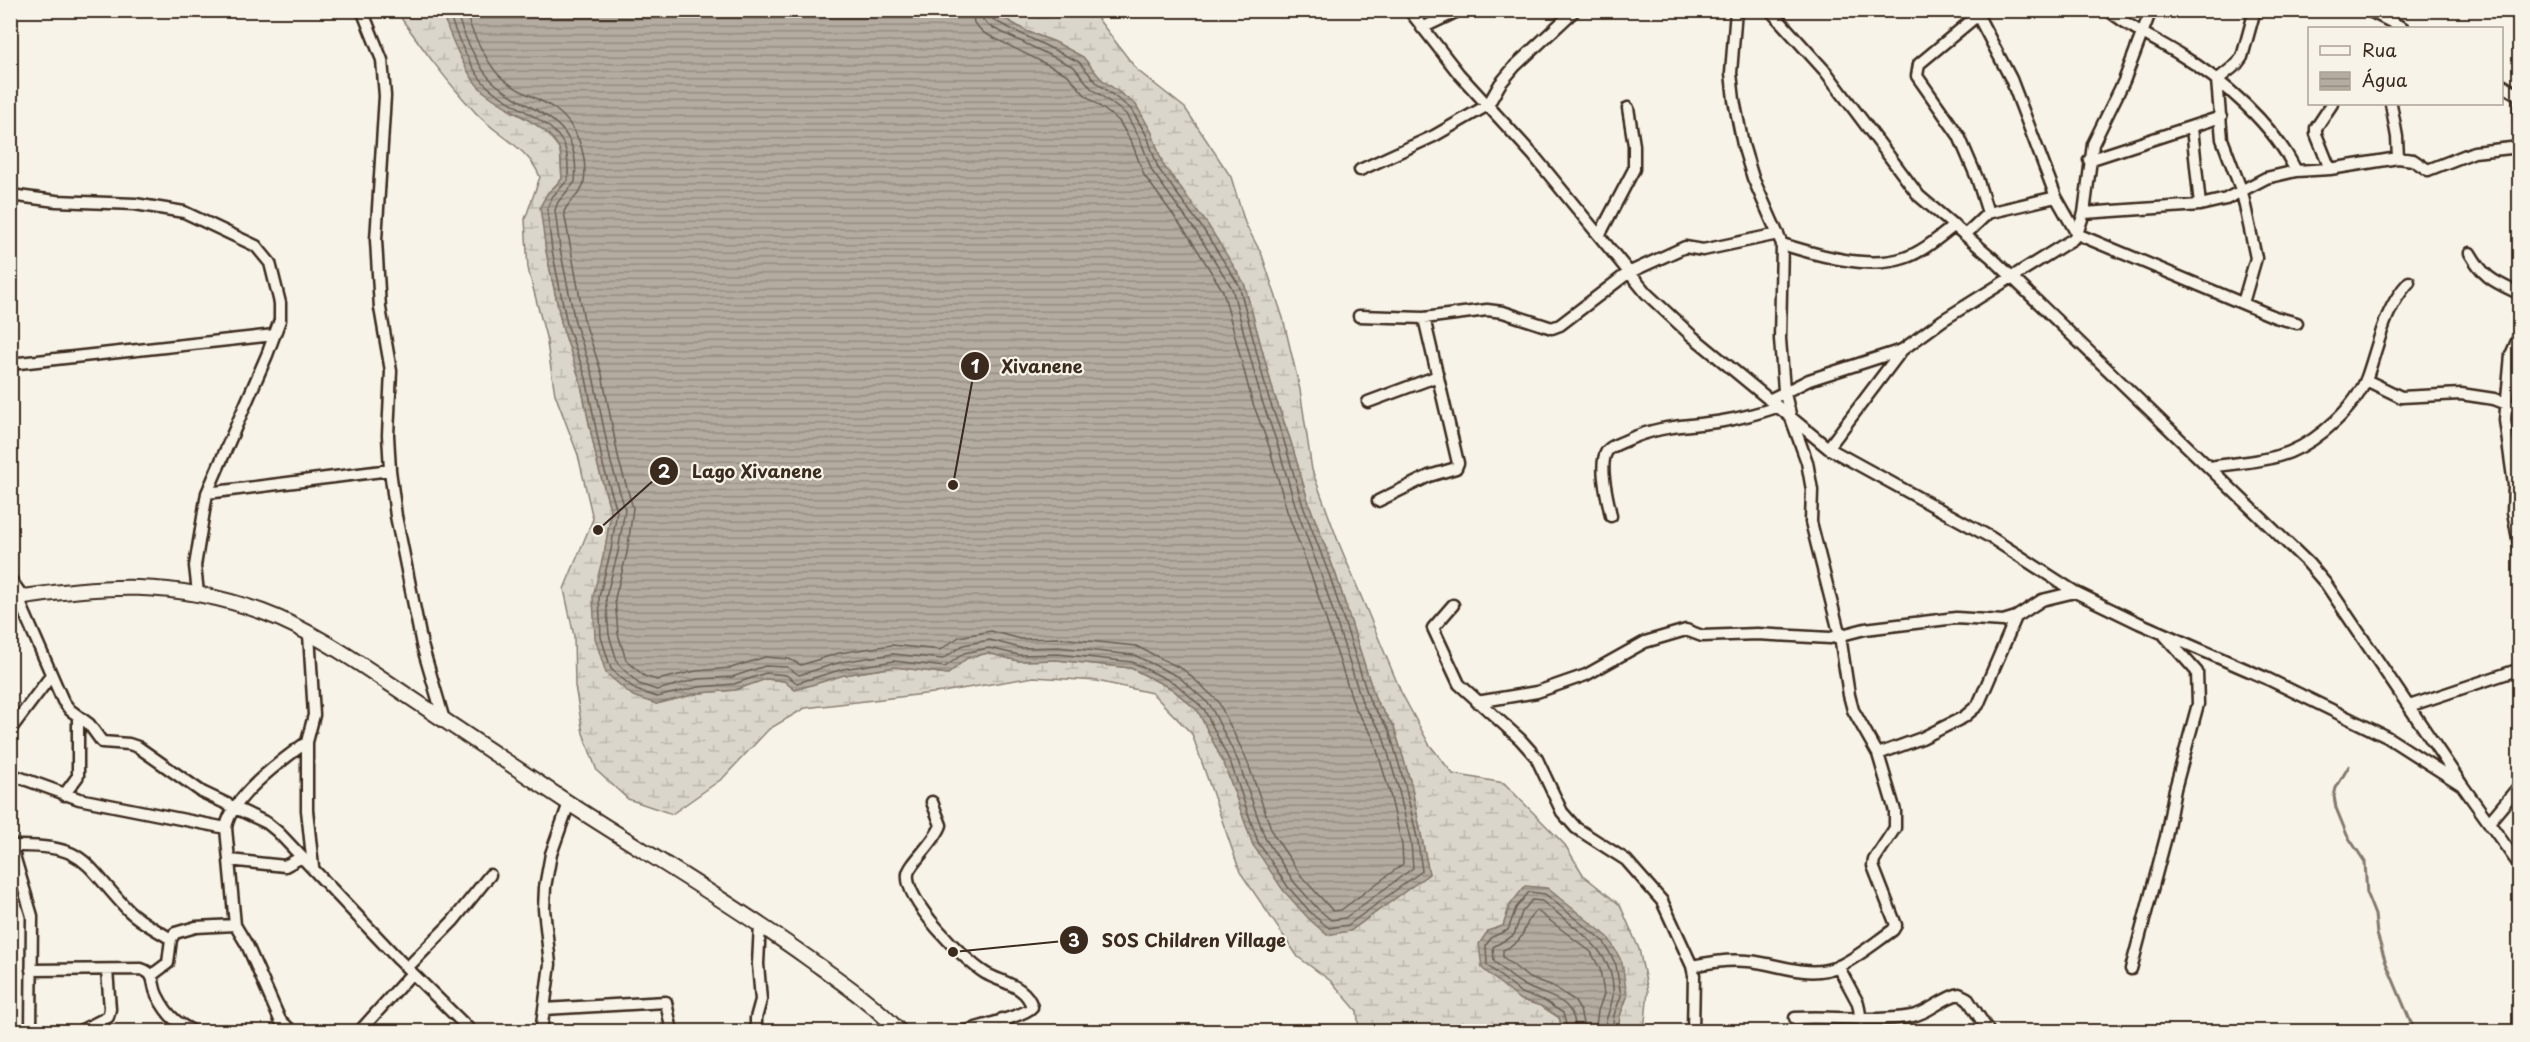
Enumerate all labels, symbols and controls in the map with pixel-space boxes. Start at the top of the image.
legend [2308,27,2503,105]
text: Rua [2362,36,2397,63]
text: Água [2362,66,2408,93]
callout: Xivanene [960,348,1095,384]
text: 1 [971,352,980,379]
text: Xivanene [1001,352,1083,379]
callout: Lago Xivanene [649,453,834,489]
text: 2 [658,457,671,484]
text: Lago Xivanene [692,457,822,484]
callout: SOS Children Village [1059,922,1298,958]
text: 3 [1068,926,1080,953]
text: SOS Children Village [1102,926,1286,953]

